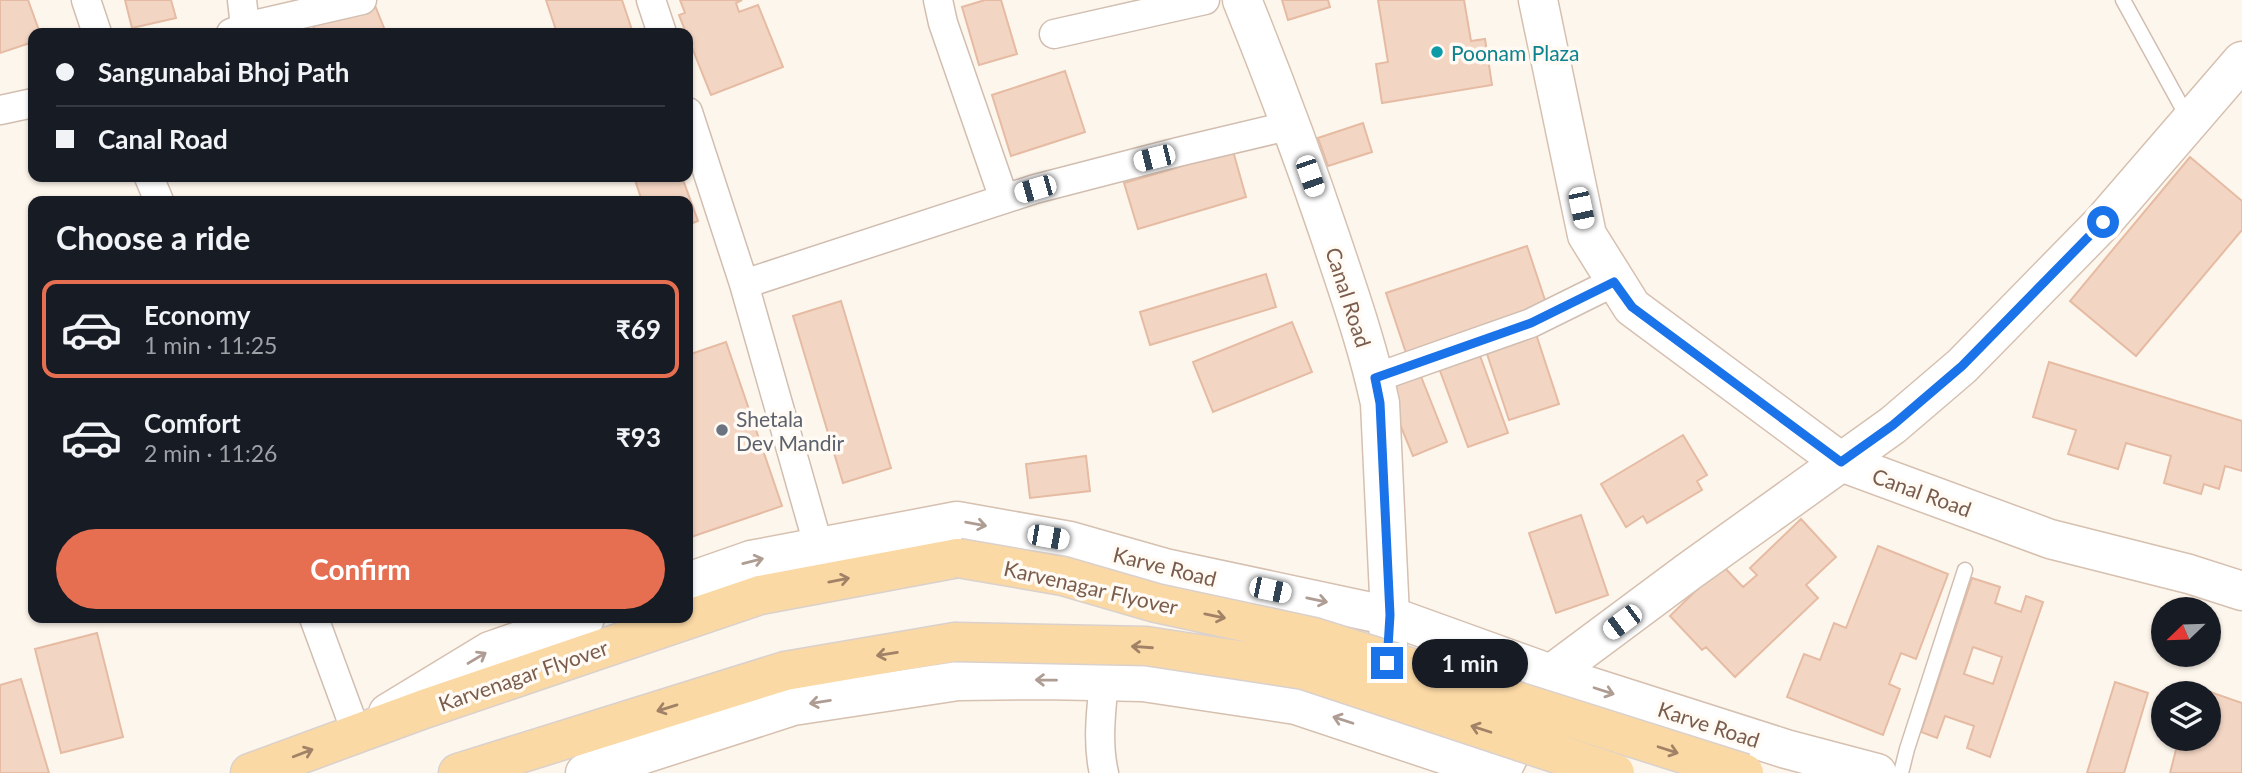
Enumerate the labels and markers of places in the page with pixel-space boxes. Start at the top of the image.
place label: Poonam Plaza [1451,40,1580,65]
marker: Poonam Plaza [1429,44,1445,60]
place label: Shetala Dev Mandir [736,406,845,455]
marker: Shetala Dev Mandir [714,422,730,438]

